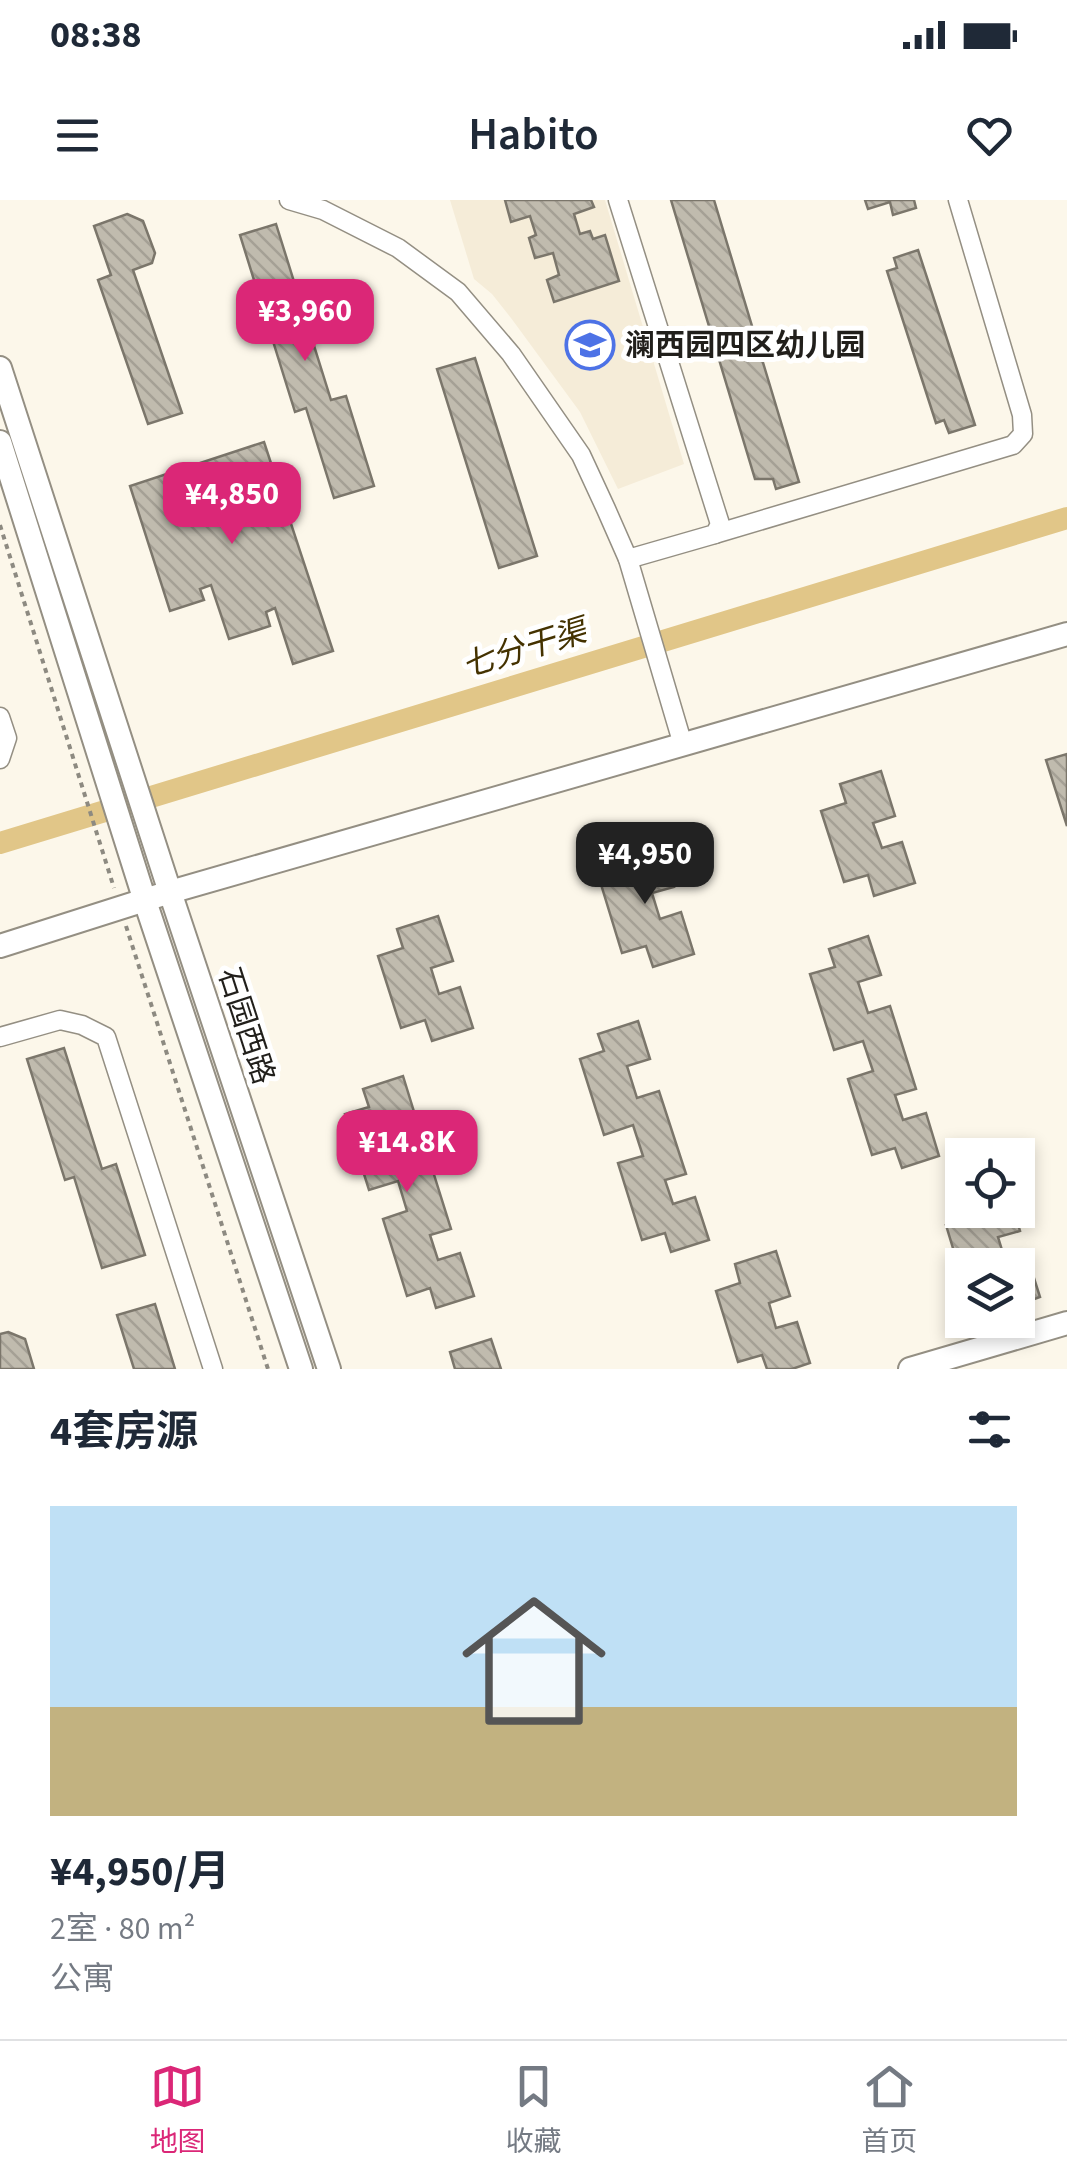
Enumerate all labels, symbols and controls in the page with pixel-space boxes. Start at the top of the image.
text: 08:38 [50,8,142,62]
text: Habito [468,103,599,167]
icon: menu [50,108,105,163]
icon: heart [962,108,1017,163]
pin: ¥3,960 [224,279,386,364]
text: ¥3,960 [258,288,352,334]
school or university icon: 澜西园四区幼儿园 [564,319,616,371]
place label: 澜西园四区幼儿园 [625,324,865,367]
pin: ¥4,850 [151,462,313,547]
text: ¥4,850 [185,471,279,517]
water label: 七分干渠 [456,607,596,690]
pin: ¥4,950 [564,822,726,907]
text: ¥4,950 [598,831,692,877]
street label: 石园西路 [207,962,285,1090]
pin: ¥14.8K [326,1110,488,1195]
text: ¥14.8K [359,1119,455,1165]
map controls [945,1138,1035,1338]
button: locate [945,1138,1035,1228]
button: layers [945,1248,1035,1338]
text: 4套房源 [50,1402,198,1462]
icon: filters [962,1402,1017,1457]
icon: home [444,1571,624,1751]
text: ¥4,950/月 [50,1842,230,1902]
text: 2室 · 80 m² [50,1906,195,1952]
text: 公寓 [50,1956,114,2002]
tab: 地图 [150,2059,206,2162]
tab: 收藏 [505,2059,561,2162]
tab: 首页 [861,2059,917,2162]

